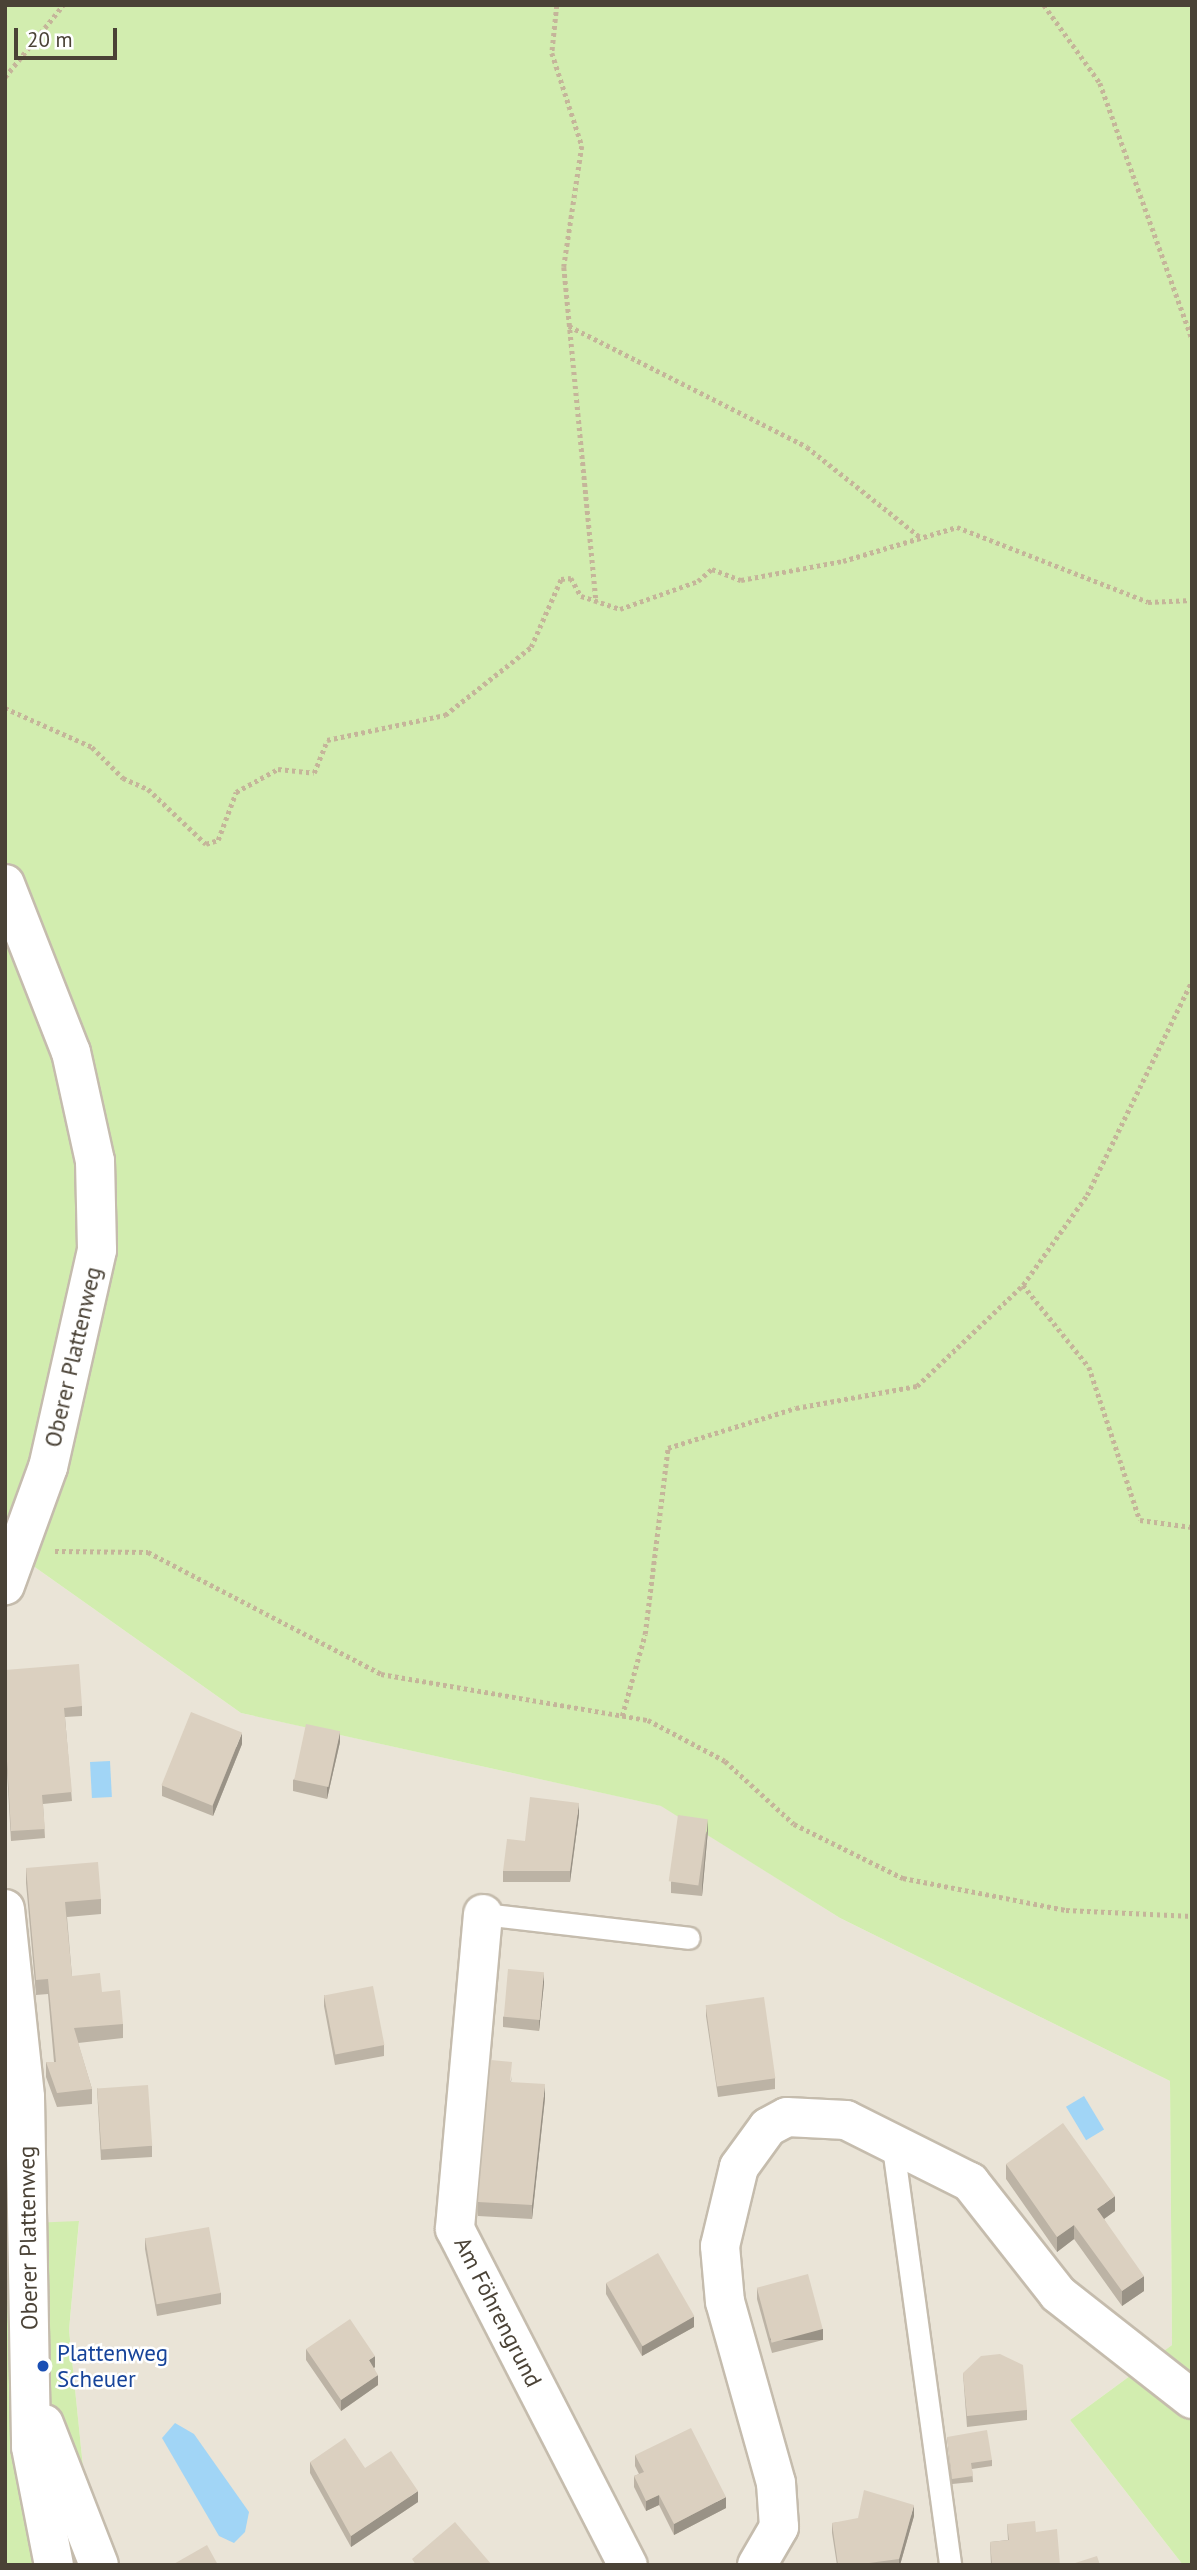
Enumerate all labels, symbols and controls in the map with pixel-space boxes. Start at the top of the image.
scale bar [18,14,121,58]
text: 20 m [27,26,73,53]
street label: Oberer Plattenweg [39,1264,107,1450]
street label: Oberer Plattenweg [13,2146,43,2330]
street label: Am Föhrengrund [448,2232,548,2392]
place label: Plattenweg Scheuer [57,2339,168,2393]
marker: Plattenweg Scheuer [35,2358,51,2374]

